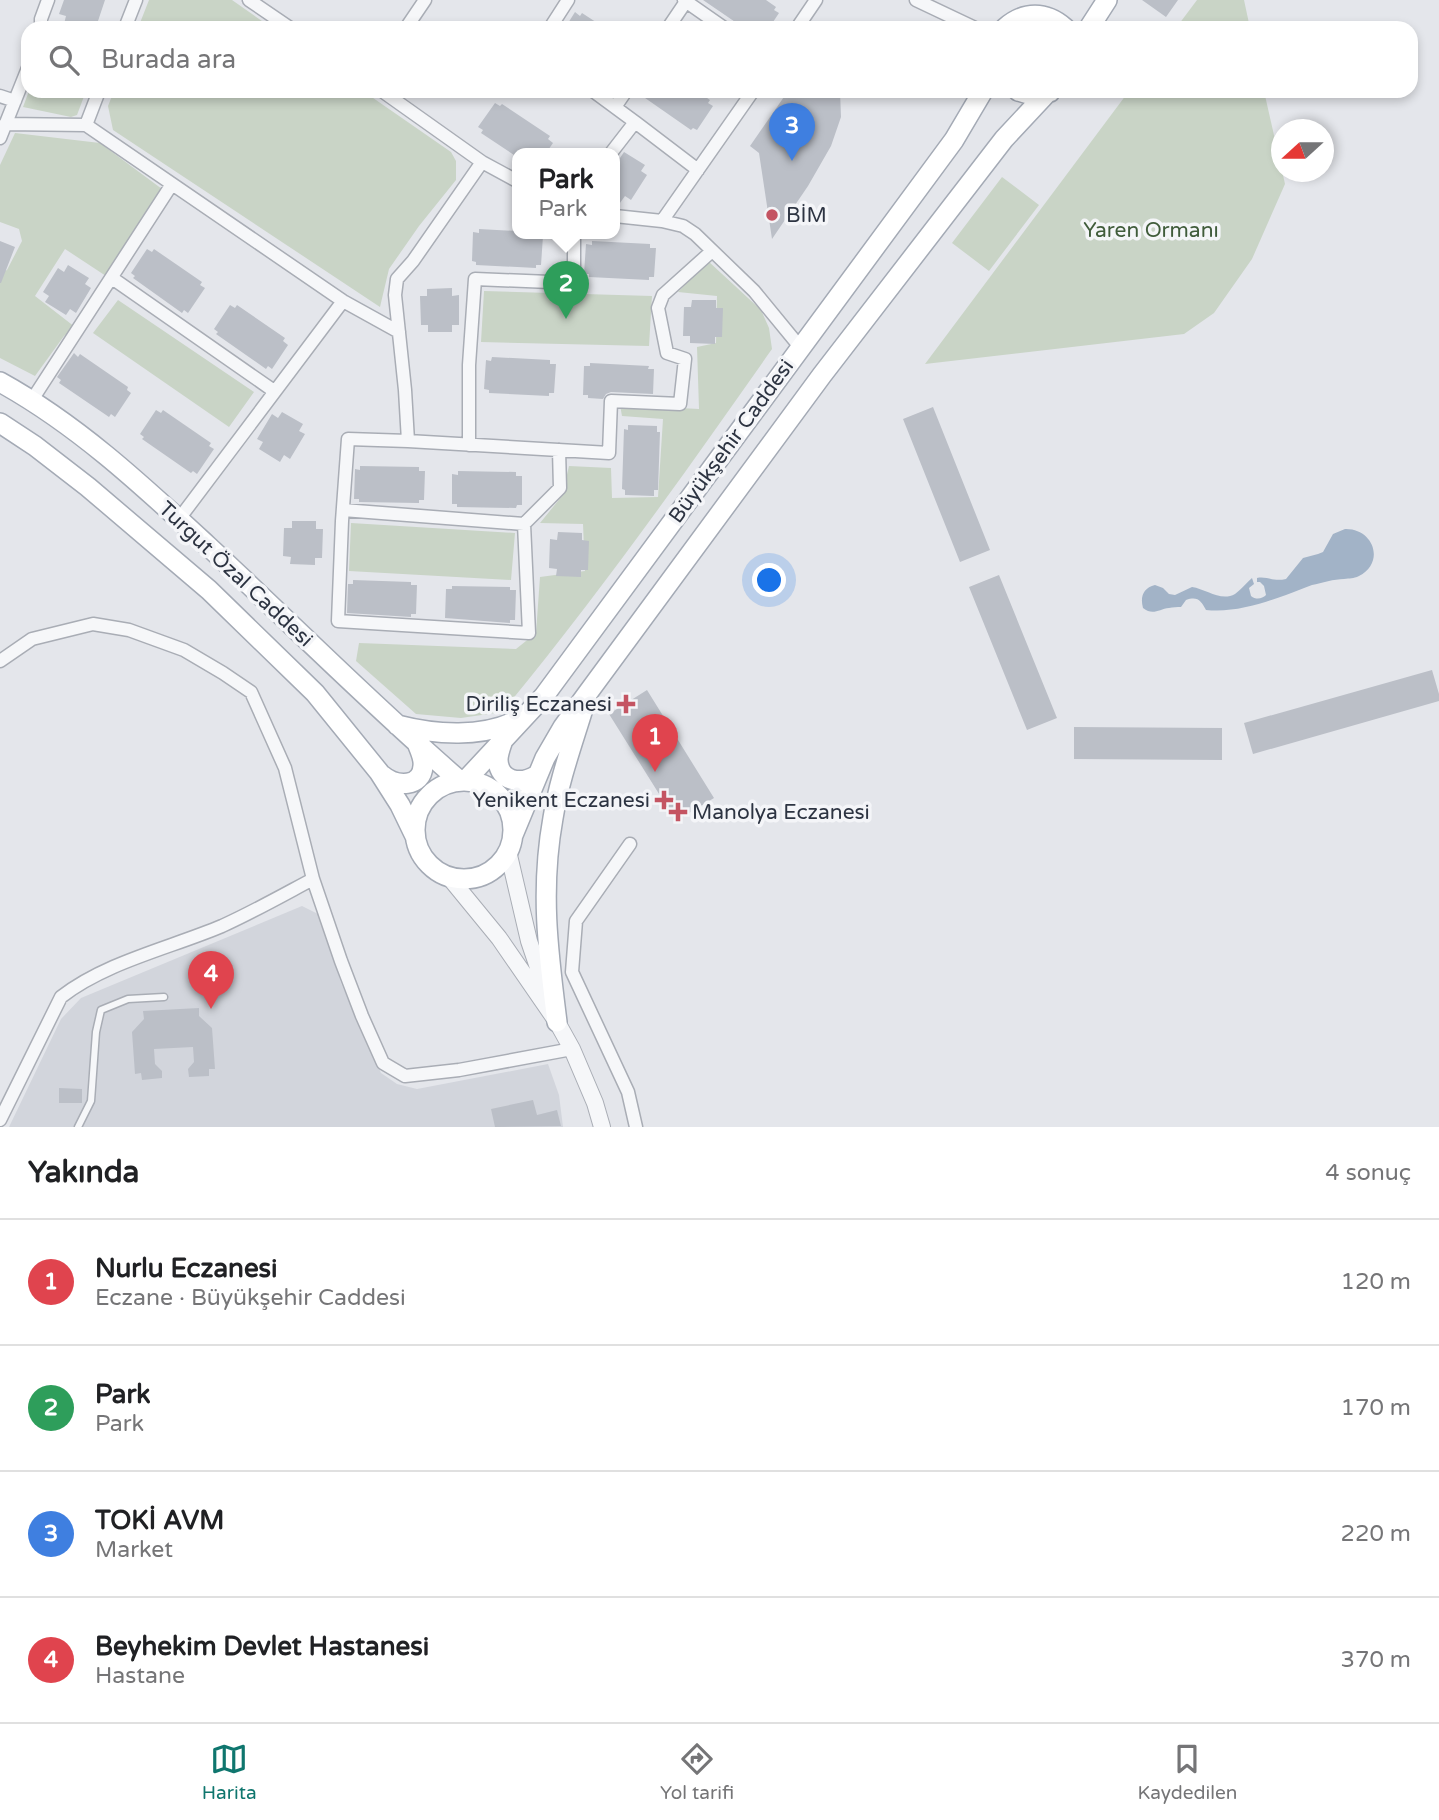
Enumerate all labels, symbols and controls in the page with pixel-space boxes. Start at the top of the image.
search box [21,21,1418,98]
icon: search [45,41,83,79]
text: Burada ara [101,44,236,75]
pin: 3 [769,103,815,161]
north arrow [1271,119,1334,182]
popup [512,148,620,239]
text: Park [538,164,594,195]
text: Park [538,195,587,223]
place label: BİM [786,203,827,228]
marker: BİM [764,207,780,223]
park label: Yaren Ormanı [1083,218,1219,243]
pin: 2 [543,261,589,319]
street label: Büyükşehir Caddesi [664,355,799,528]
street label: Turgut Özal Caddesi [153,496,318,652]
your location [752,563,786,597]
place label: Diriliş Eczanesi [465,692,612,717]
marker: Diriliş Eczanesi [618,696,634,712]
pin: 1 [632,714,678,772]
place label: Yenikent Eczanesi [473,788,650,813]
marker: Yenikent Eczanesi [656,792,672,808]
place label: Manolya Eczanesi [692,800,870,825]
marker: Manolya Eczanesi [670,804,686,820]
pin: 4 [188,951,234,1009]
text: Yakında [28,1154,139,1191]
text: 4 sonuç [1325,1159,1411,1187]
text: Nurlu Eczanesi [95,1253,278,1284]
text: 1 [44,1268,58,1296]
text: 120 m [1341,1268,1411,1296]
text: Eczane · Büyükşehir Caddesi [95,1284,406,1312]
text: Park [95,1379,151,1410]
text: 2 [44,1394,58,1422]
text: 170 m [1341,1394,1411,1422]
text: Park [95,1410,144,1438]
text: TOKİ AVM [95,1505,224,1536]
text: 3 [44,1520,58,1548]
text: 220 m [1341,1520,1411,1548]
text: Market [95,1536,173,1564]
text: Beyhekim Devlet Hastanesi [95,1631,429,1662]
text: 4 [44,1646,58,1674]
text: 370 m [1341,1646,1411,1674]
text: Hastane [95,1662,185,1690]
tab: Harita [202,1740,257,1804]
tab: Yol tarifi [660,1740,734,1804]
tab: Kaydedilen [1137,1740,1237,1804]

